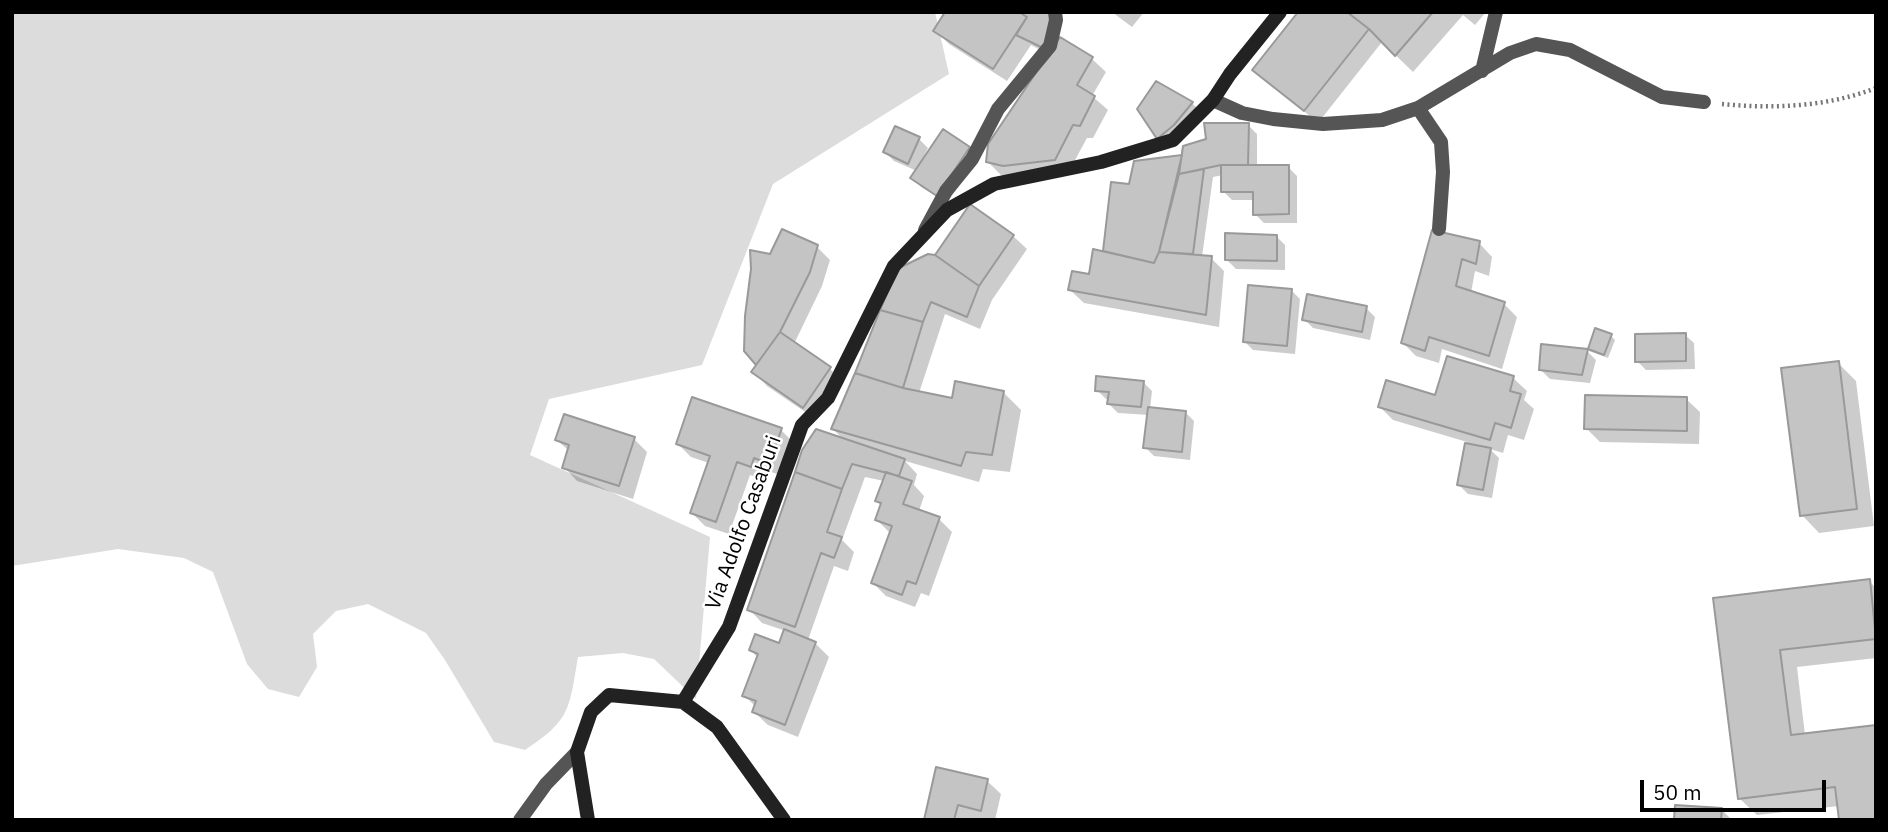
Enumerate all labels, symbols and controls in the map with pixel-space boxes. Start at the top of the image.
street label: Via Adolfo Casaburi [701,432,787,614]
scale bar [1643,766,1828,810]
text: 50 m [1653,778,1702,806]

